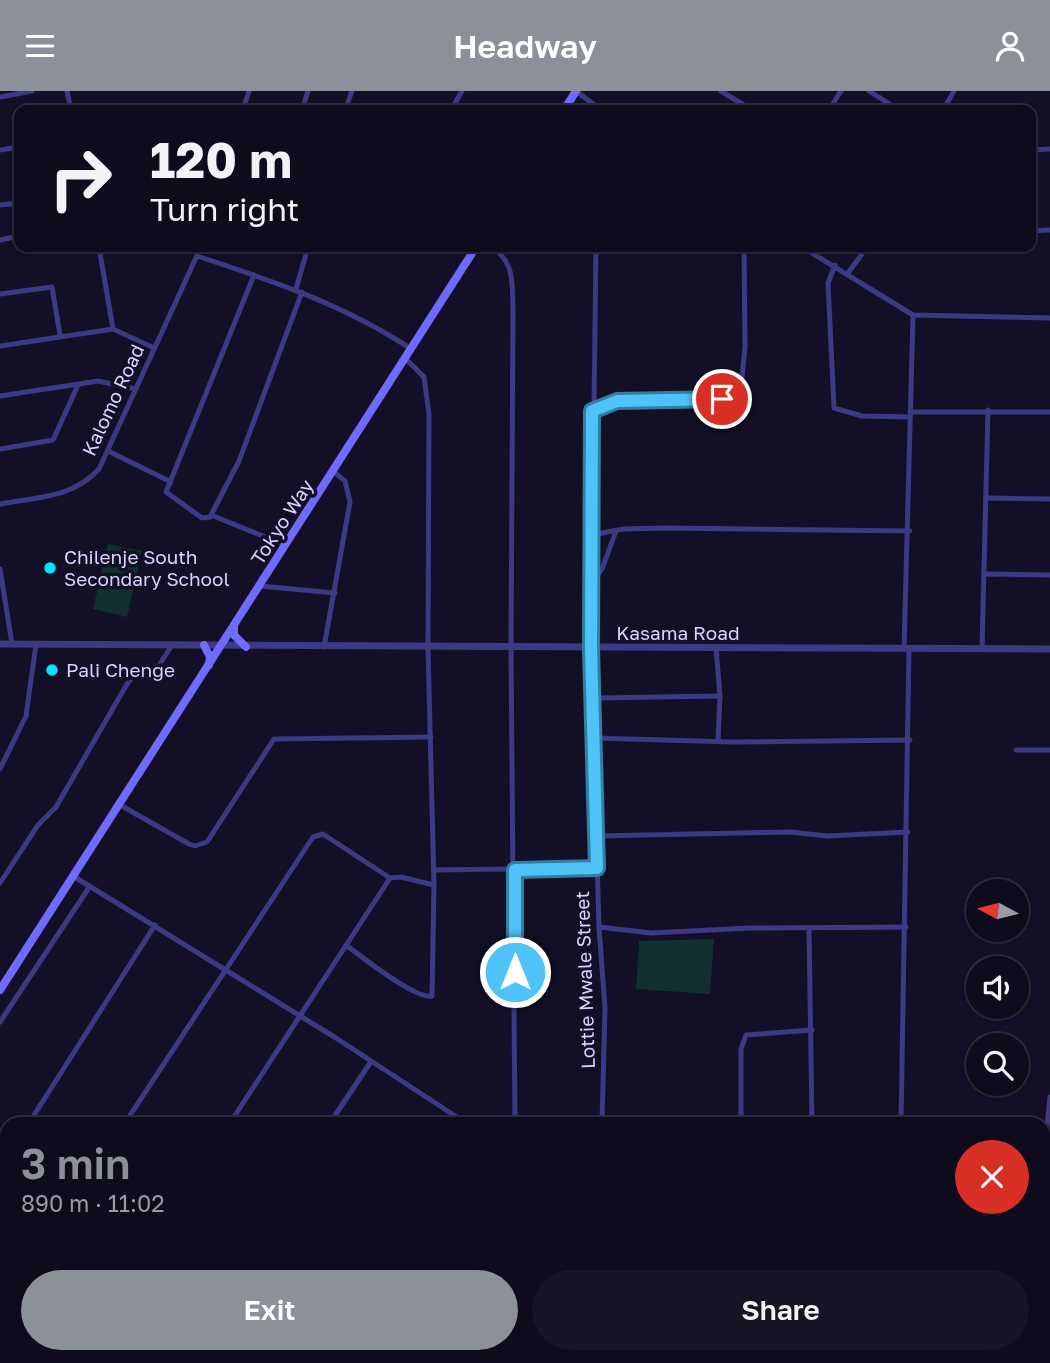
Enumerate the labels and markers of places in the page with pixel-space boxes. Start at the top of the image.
pin [692,369,752,429]
place label: Chilenje South Secondary School [64,545,230,590]
marker: Chilenje South Secondary School [42,560,58,576]
place label: Pali Chenge [66,658,175,681]
marker: Pali Chenge [44,662,60,678]

